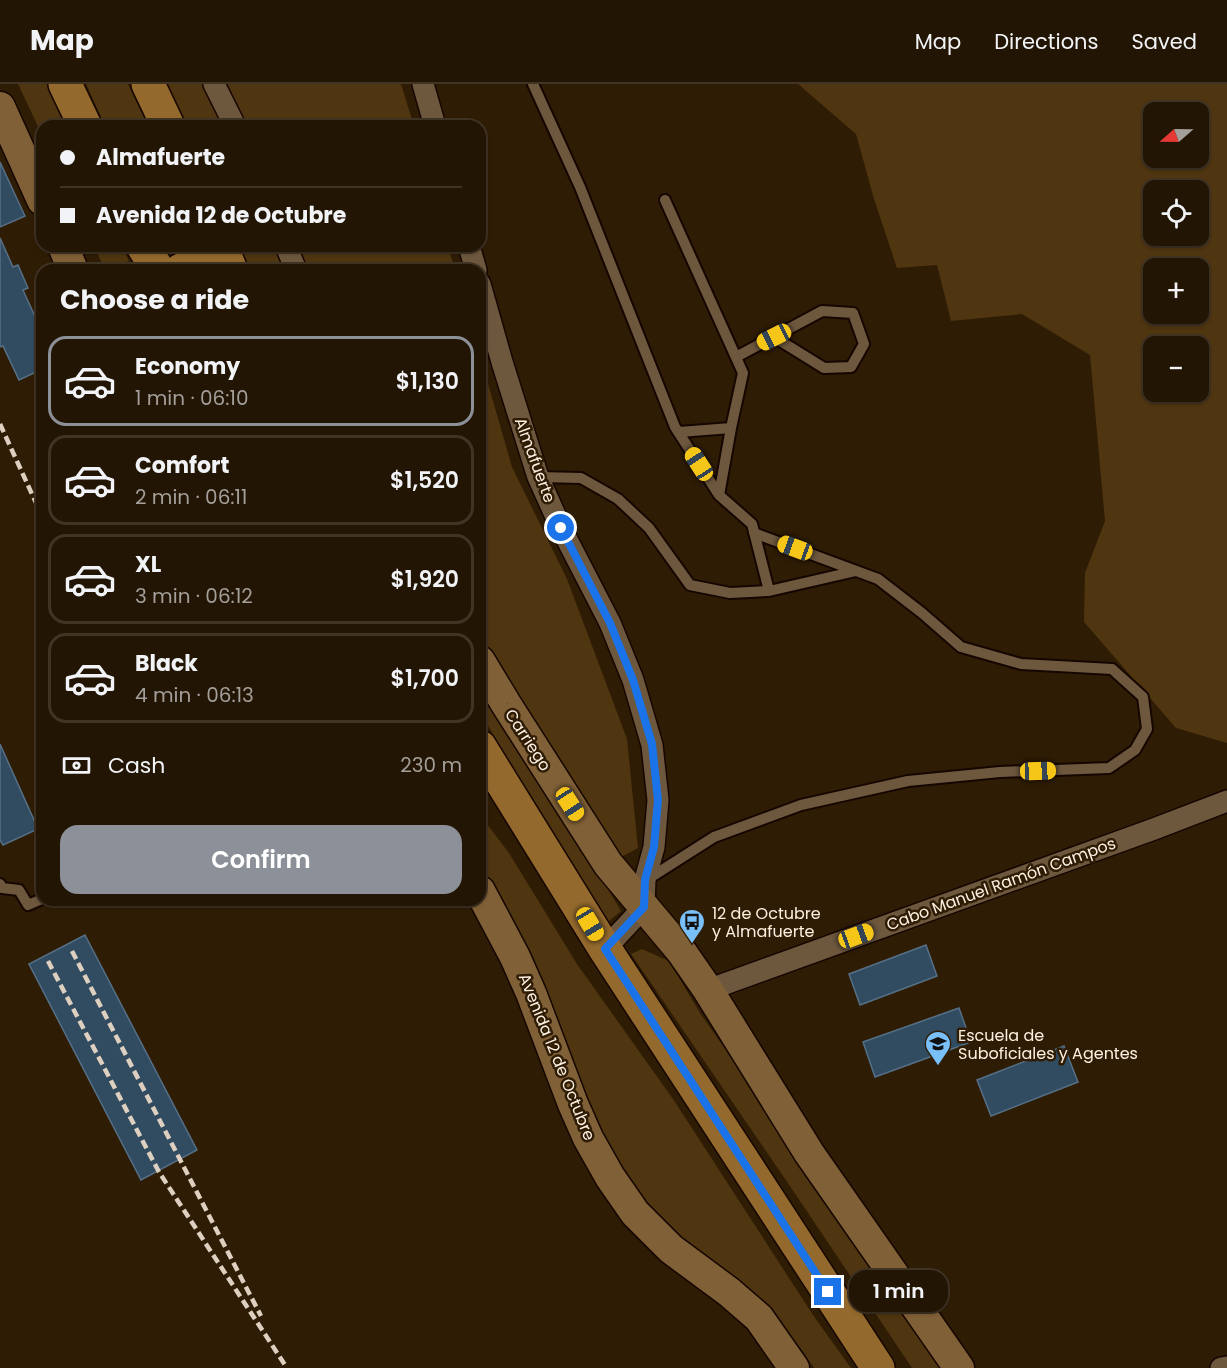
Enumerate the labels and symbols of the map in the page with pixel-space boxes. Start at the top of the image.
north arrow [1143,102,1209,168]
car [754,321,794,353]
street label: Almafuerte [509,414,561,506]
car [682,444,716,484]
route start [547,514,574,541]
car [775,533,815,563]
street label: Carriego [499,704,557,776]
car [1020,761,1056,781]
car [553,784,587,824]
street label: Cabo Manuel Ramón Campos [883,832,1119,936]
place label: 12 de Octubre y Almafuerte [712,902,821,943]
car [573,904,607,944]
bus stop icon: 12 de Octubre y Almafuerte [677,907,707,945]
car [836,921,876,951]
street label: Avenida 12 de Octubre [513,970,601,1144]
place label: Escuela de Suboficiales y Agentes [958,1024,1138,1065]
school or university icon: Escuela de Suboficiales y Agentes [923,1029,953,1067]
callout: 1 min [849,1271,948,1313]
route end [814,1278,841,1305]

